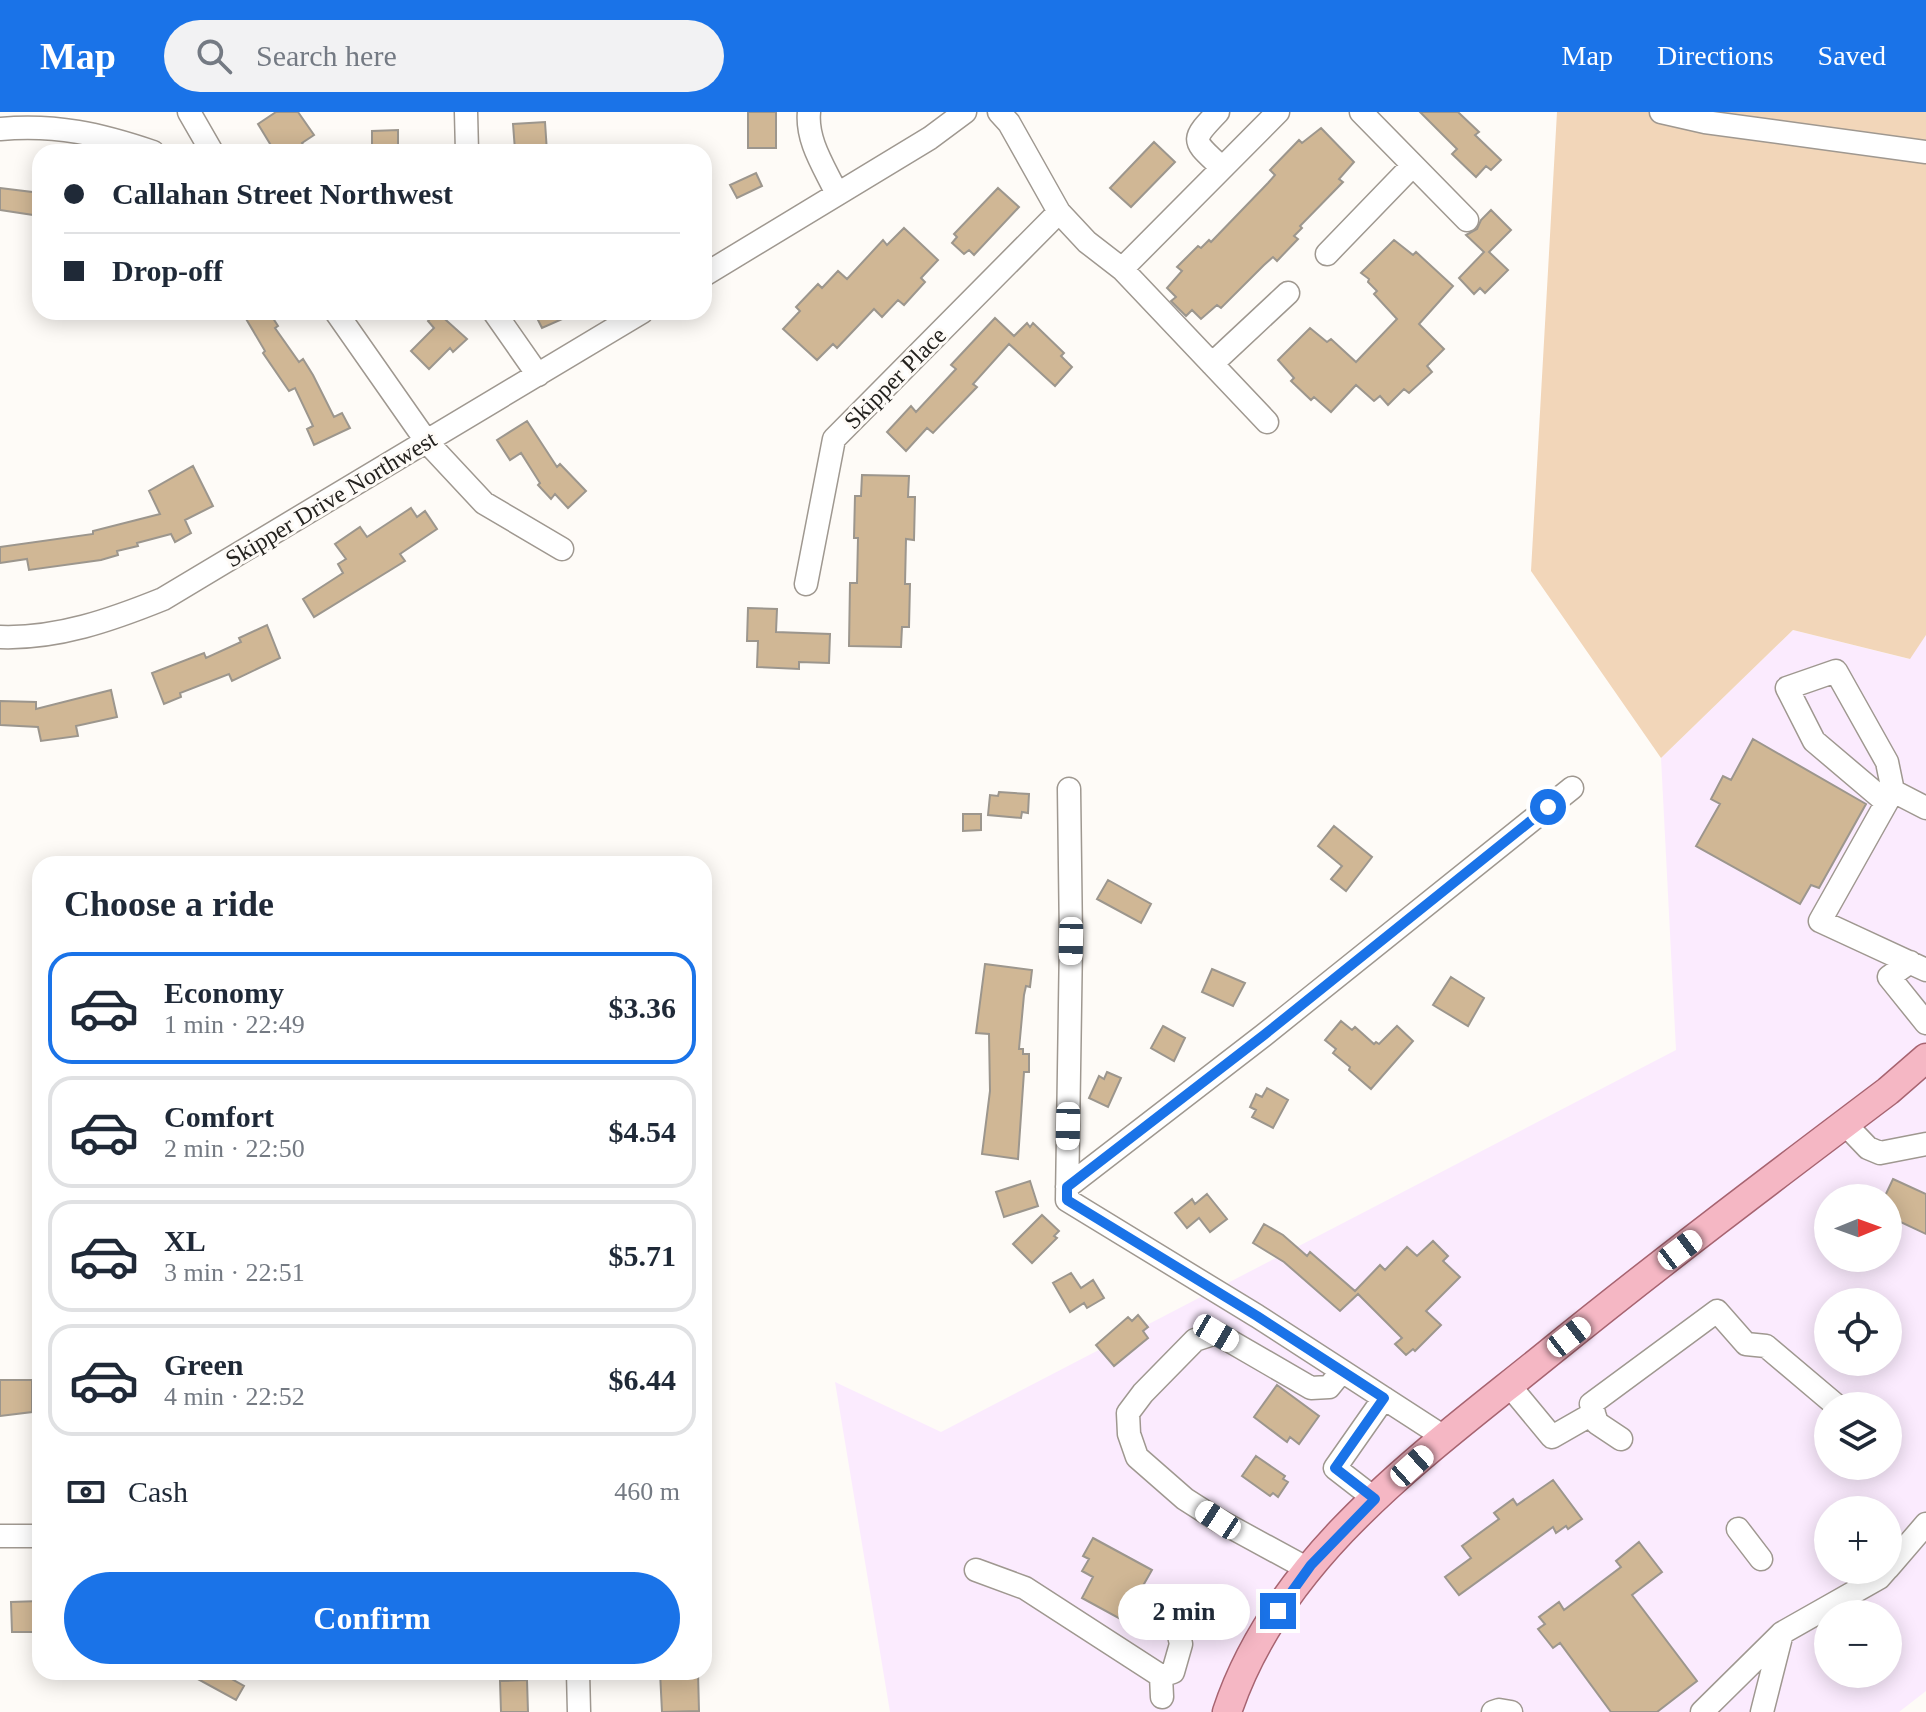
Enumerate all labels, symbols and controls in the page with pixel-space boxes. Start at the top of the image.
search box [164,20,724,92]
icon: search [192,34,236,78]
text: Map [40,35,116,77]
text: Search here [256,39,397,72]
text: Map [1562,40,1613,71]
text: Directions [1657,40,1774,71]
text: Saved [1818,40,1886,71]
text: Callahan Street Northwest [112,177,453,210]
text: Drop-off [112,254,223,287]
street label: Skipper Place [839,322,951,434]
street label: Skipper Drive Northwest [221,426,441,572]
route start [1530,789,1566,825]
text: Choose a ride [64,884,274,924]
car [1059,917,1083,965]
icon: car [68,972,140,1044]
text: Economy [164,976,284,1009]
text: $3.36 [609,991,676,1024]
text: 1 min · 22:49 [164,1010,305,1039]
icon: car [68,1096,140,1168]
text: Comfort [164,1100,274,1133]
car [1056,1102,1080,1150]
text: $4.54 [609,1115,676,1148]
text: 2 min · 22:50 [164,1134,305,1163]
north arrow [1814,1184,1902,1272]
map controls [1814,1184,1902,1688]
icon: car [68,1220,140,1292]
text: XL [164,1224,206,1257]
car [1654,1226,1706,1274]
text: $5.71 [609,1239,676,1272]
text: 3 min · 22:51 [164,1258,305,1287]
button: locate [1814,1288,1902,1376]
car [1189,1311,1243,1355]
car [1543,1313,1595,1361]
icon: car [68,1344,140,1416]
text: Green [164,1348,243,1381]
text: $6.44 [609,1363,676,1396]
text: 4 min · 22:52 [164,1382,305,1411]
button: layers [1814,1392,1902,1480]
car [1386,1441,1438,1491]
icon: cash [64,1470,108,1514]
text: Cash [128,1475,188,1508]
text: 460 m [614,1477,680,1506]
button: + [1814,1496,1902,1584]
car [1191,1497,1245,1543]
button: Confirm [64,1572,680,1664]
callout: 2 min [1118,1583,1250,1639]
route end [1260,1593,1296,1629]
text: 2 min [1153,1597,1215,1626]
button: − [1814,1600,1902,1688]

